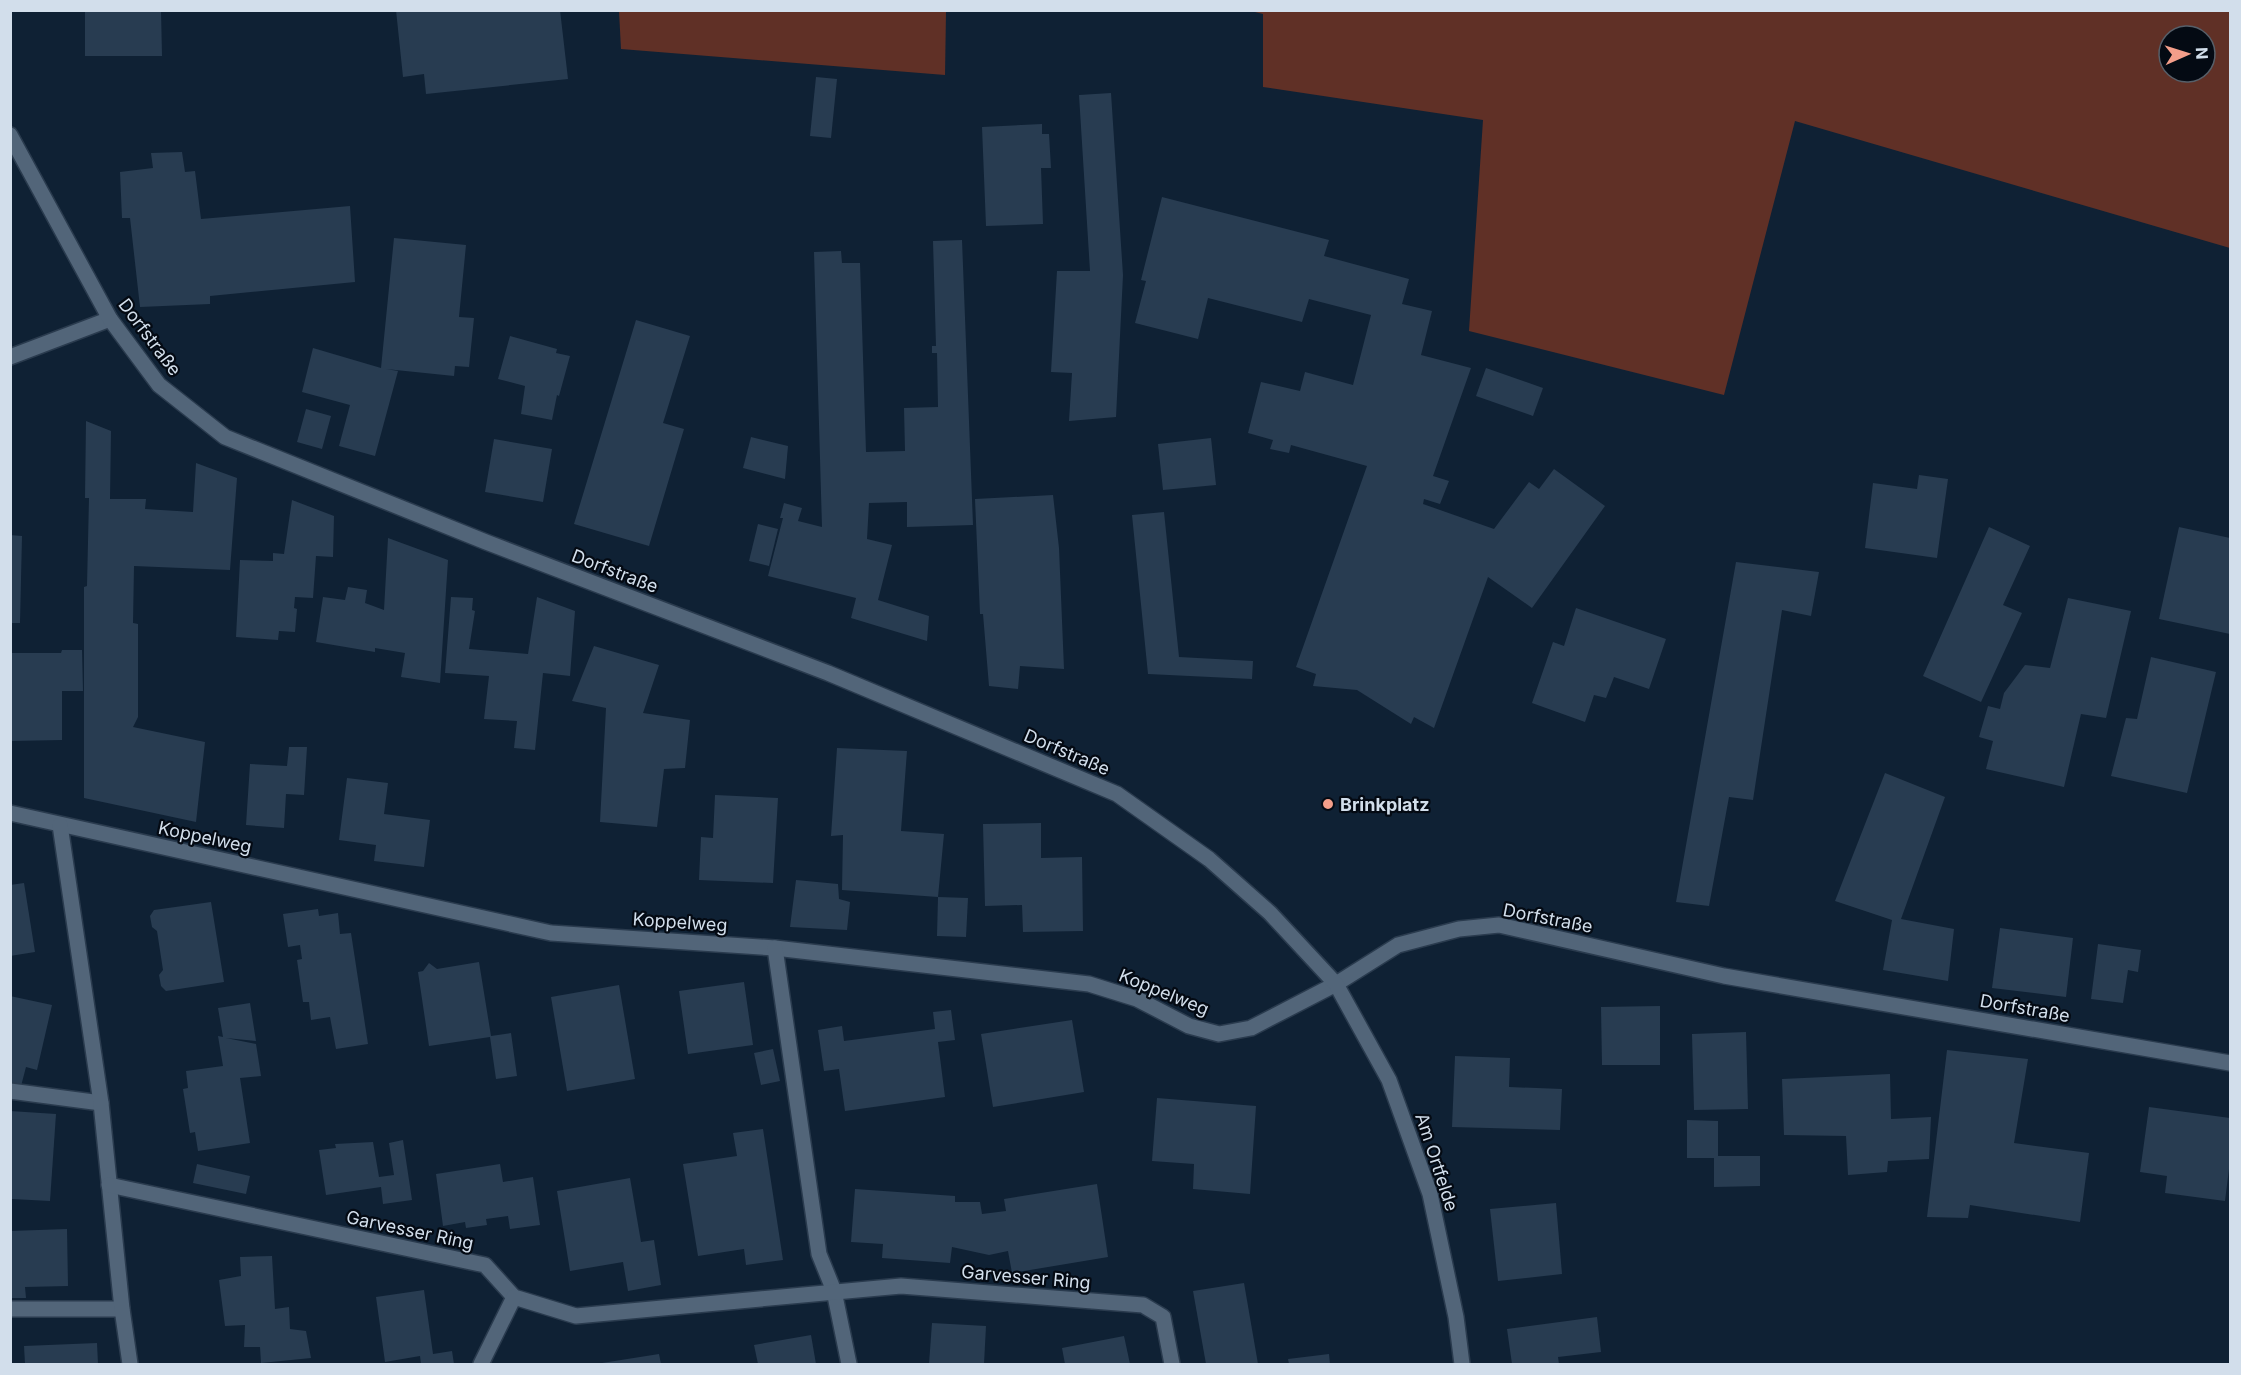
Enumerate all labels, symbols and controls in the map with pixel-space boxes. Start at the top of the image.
north arrow [2157,24,2217,84]
text: N [2192,47,2212,60]
street label: Dorfstraße [114,294,186,380]
street label: Dorfstraße [569,545,661,597]
street label: Dorfstraße [1021,725,1113,779]
place label: Brinkplatz [1340,794,1429,815]
marker: Brinkplatz [1321,797,1335,811]
street label: Koppelweg [156,817,254,857]
street label: Dorfstraße [1501,899,1595,937]
street label: Koppelweg [632,908,728,936]
street label: Koppelweg [1116,964,1212,1020]
street label: Dorfstraße [1978,990,2072,1026]
street label: Am Ortfelde [1411,1110,1463,1214]
street label: Garvesser Ring [344,1206,476,1254]
street label: Garvesser Ring [960,1261,1092,1293]

